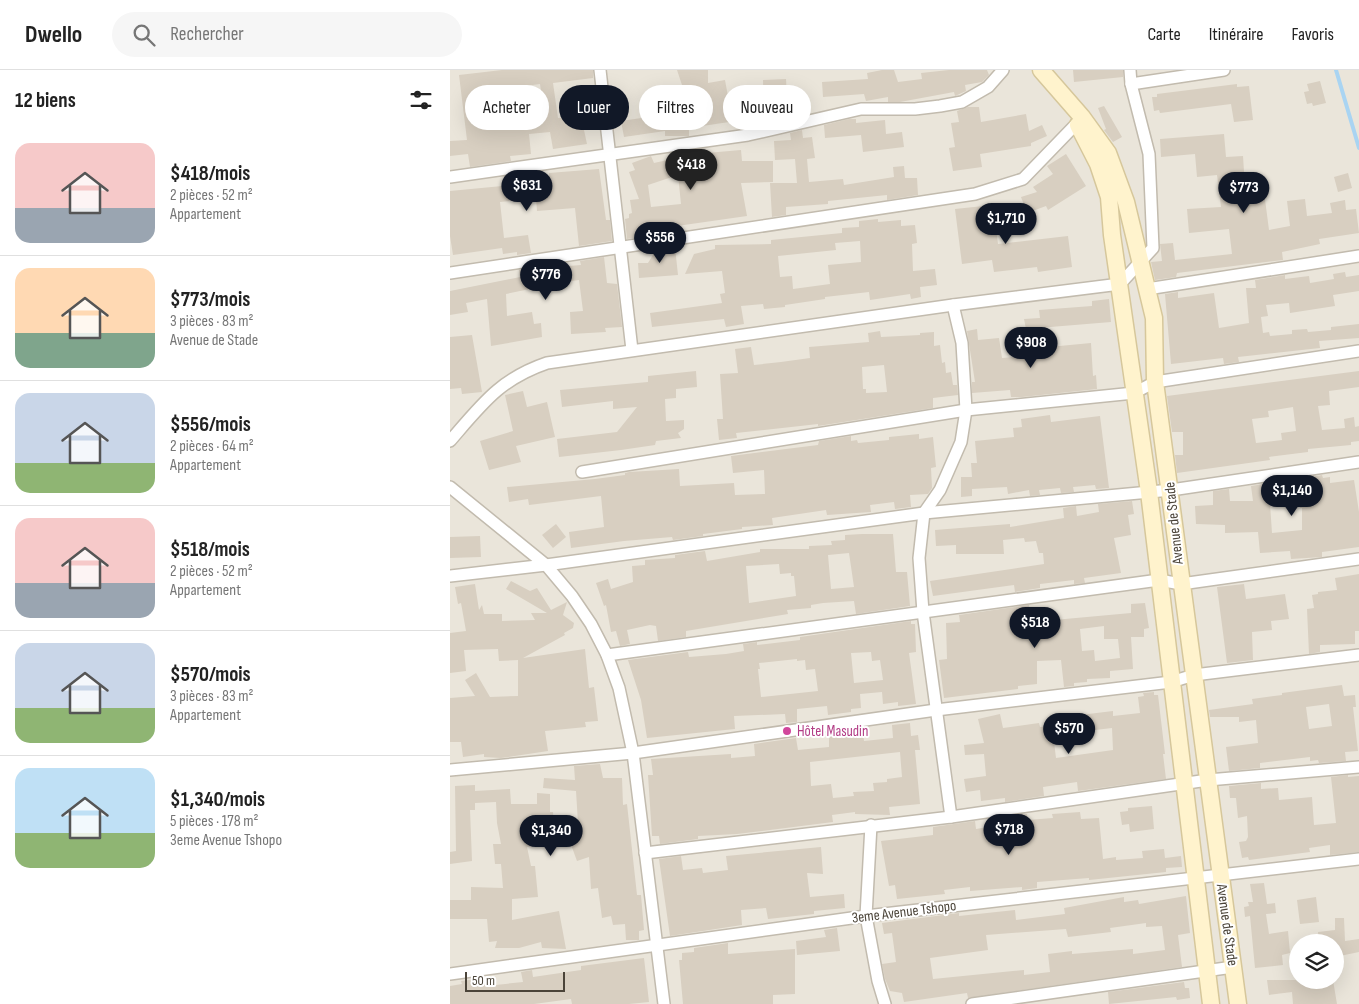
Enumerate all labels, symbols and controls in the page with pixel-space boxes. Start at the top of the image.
search box [112,12,462,57]
text: Dwello [25,20,82,49]
icon: search [130,21,158,49]
text: Rechercher [170,23,244,46]
text: Carte [1147,24,1181,45]
text: Itinéraire [1209,24,1263,45]
text: Favoris [1291,24,1334,45]
chip: Acheter [465,85,549,130]
chip: Louer [559,85,629,130]
chip: Filtres [639,85,713,130]
chip: Nouveau [723,85,811,130]
icon: filters [407,86,435,114]
text: 12 biens [15,88,76,113]
pin: $418 [661,148,721,191]
text: $418 [676,155,706,174]
text: $418/mois [170,161,250,186]
icon: home [55,163,115,223]
pin: $631 [497,170,557,212]
pin: $773 [1214,172,1274,214]
text: $631 [512,176,542,195]
text: $773 [1229,178,1259,197]
text: 2 pièces · 52 m² [170,186,253,205]
pin: $1,710 [965,202,1047,245]
text: Appartement [170,205,241,224]
text: $1,710 [987,209,1025,228]
pin: $556 [630,222,690,264]
text: $556 [645,228,675,247]
pin: $776 [516,258,576,301]
text: $776 [531,265,561,284]
text: $773/mois [170,287,250,312]
icon: home [55,288,115,348]
text: 3 pièces · 83 m² [170,312,254,331]
pin: $908 [1001,326,1061,369]
text: Avenue de Stade [170,331,258,350]
text: $908 [1016,333,1046,352]
text: $556/mois [170,412,251,437]
icon: home [55,413,115,473]
text: 2 pièces · 64 m² [170,437,254,456]
text: Appartement [170,456,241,475]
pin: $1,140 [1251,474,1333,517]
street label: Avenue de Stade [1160,481,1188,566]
text: $1,140 [1272,481,1312,500]
text: $518/mois [170,537,250,562]
icon: home [55,538,115,598]
text: 2 pièces · 52 m² [170,562,253,581]
text: Appartement [170,581,241,600]
pin: $518 [1005,606,1065,649]
text: $518 [1020,613,1050,632]
text: $570/mois [170,662,251,687]
icon: home [55,663,115,723]
text: 3 pièces · 83 m² [170,687,254,706]
text: Appartement [170,706,241,725]
pin: $570 [1039,712,1099,755]
text: $570 [1054,719,1084,738]
place label: Hôtel Masudin [797,722,868,741]
marker: Hôtel Masudin [781,725,793,737]
text: $1,340/mois [170,787,265,812]
icon: home [55,788,115,848]
text: 5 pièces · 178 m² [170,812,258,831]
pin: $1,340 [510,814,592,857]
pin: $718 [979,814,1039,856]
text: $718 [994,820,1024,839]
text: $1,340 [531,821,571,840]
text: 3eme Avenue Tshopo [170,831,282,850]
street label: Avenue de Stade [1212,882,1242,967]
street label: 3eme Avenue Tshopo [851,896,957,928]
map controls [1289,934,1344,989]
button: layers [1289,934,1344,989]
scale bar [465,969,565,992]
text: 50 m [472,972,495,989]

